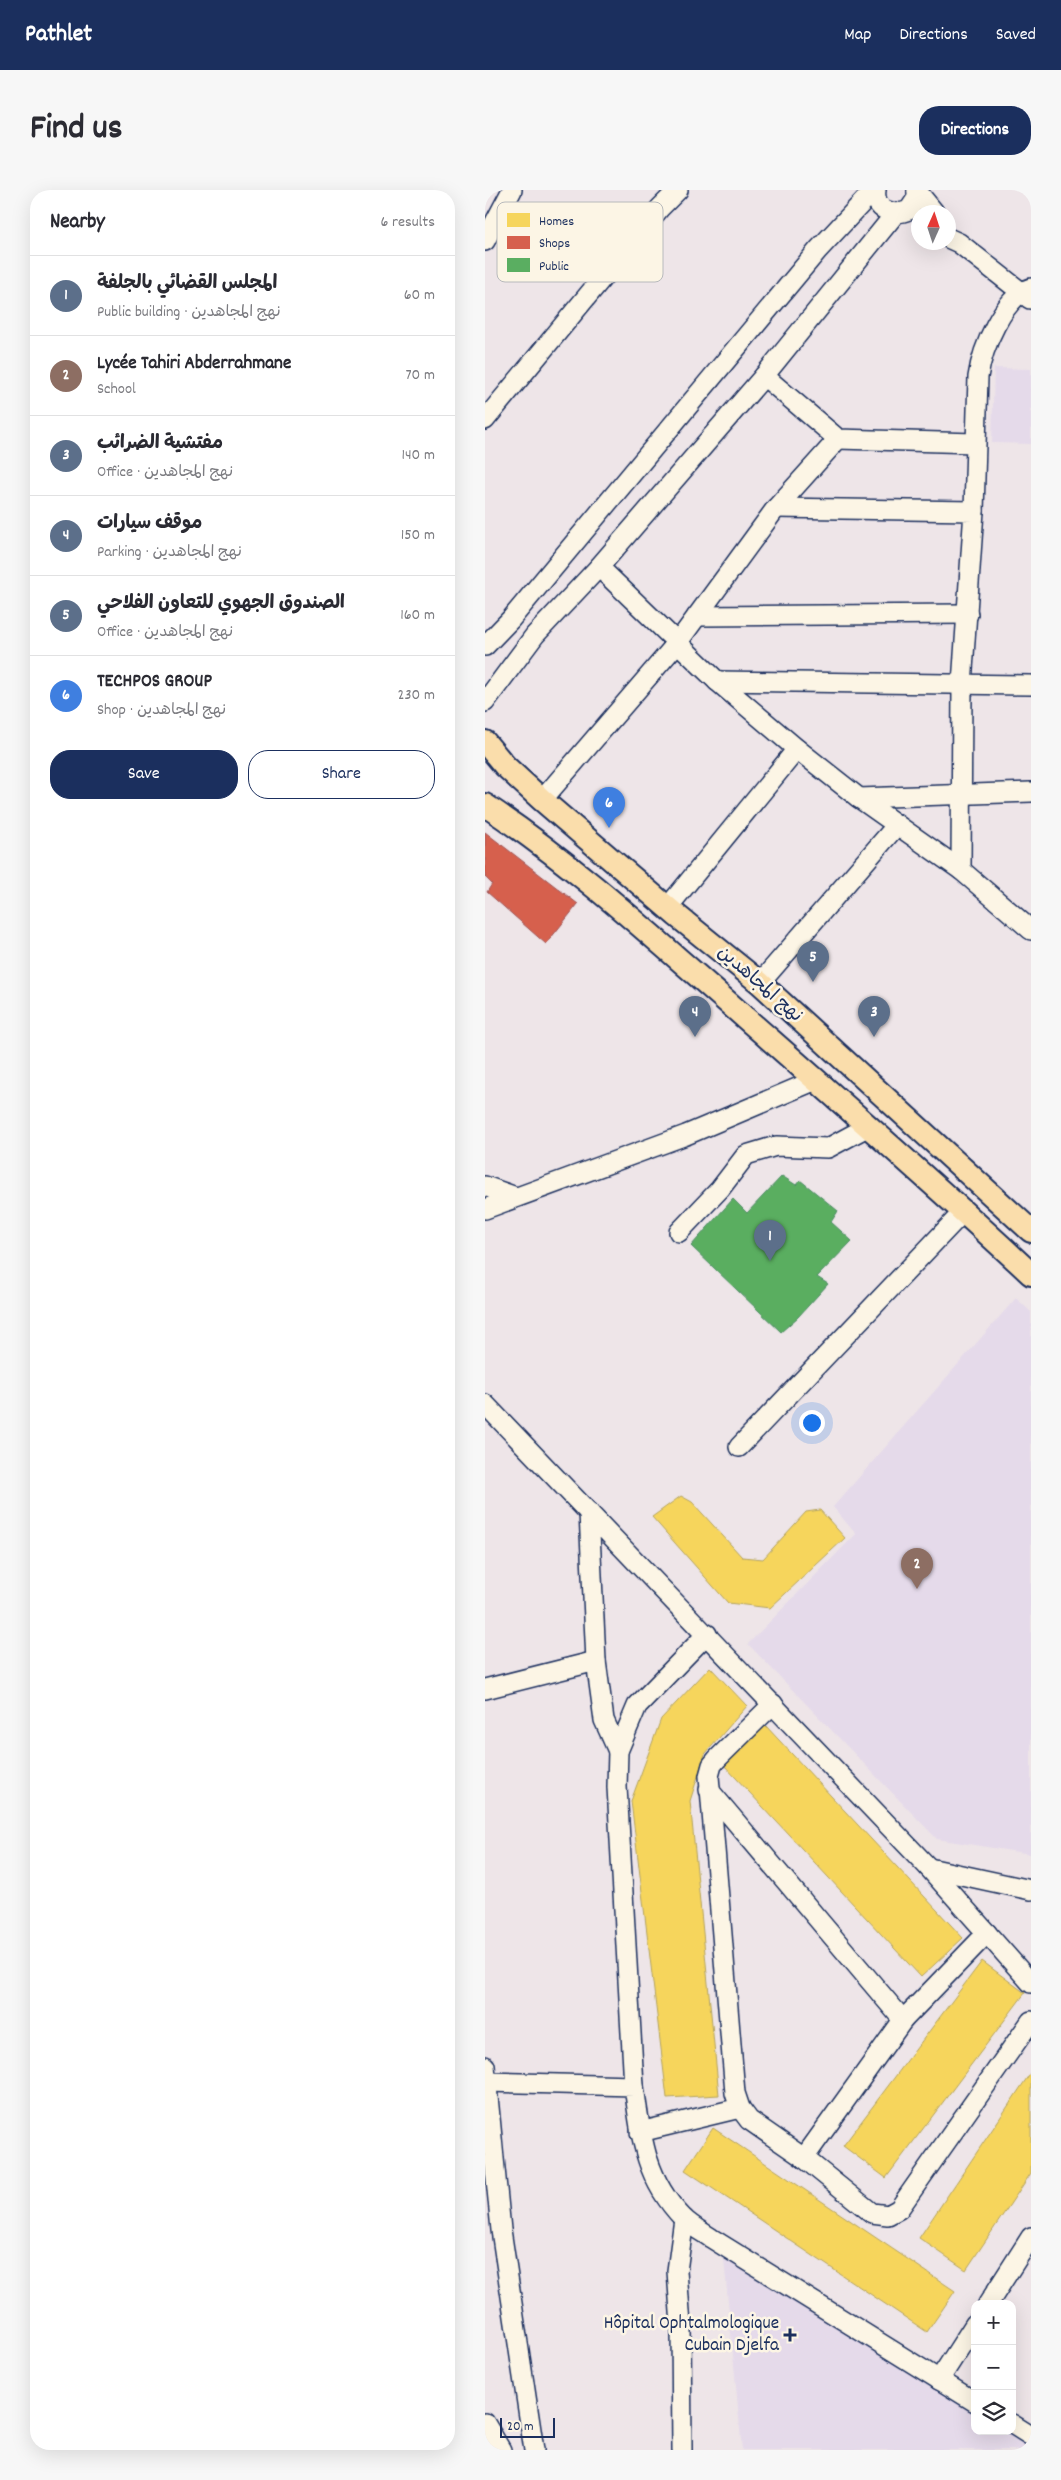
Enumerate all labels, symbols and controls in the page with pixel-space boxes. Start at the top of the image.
text: Pathlet [25,18,92,52]
text: Map [844,23,871,48]
text: Directions [899,23,968,48]
text: Saved [996,23,1036,48]
text: Find us [30,105,122,155]
button: Directions [919,106,1031,155]
legend [497,202,663,282]
north arrow [911,205,956,250]
text: Nearby [50,208,105,238]
text: 6 results [380,211,435,234]
text: Homes [539,212,574,232]
text: Shops [539,234,570,254]
text: Public [539,257,569,277]
text: المجلس القضائي بالجلفة [97,271,277,298]
text: 1 [64,284,68,307]
text: 60 m [404,284,435,307]
text: Public building · نهج المجاهدين [97,301,281,324]
text: Lycée Tahiri Abderrahmane [97,351,291,378]
text: 2 [63,364,70,387]
text: 70 m [405,364,435,387]
text: School [97,378,136,401]
text: مفتشية الضرائب [97,431,223,458]
text: 3 [62,444,70,467]
text: 140 m [401,444,435,467]
text: Office · نهج المجاهدين [97,461,233,484]
text: موقف سيارات [97,511,202,538]
text: 4 [63,524,69,547]
text: 150 m [401,524,435,547]
text: Parking · نهج المجاهدين [97,541,242,564]
text: الصندوق الجهوي للتعاون الفلاحي [97,591,345,618]
text: 5 [62,604,70,627]
text: 160 m [400,604,435,627]
text: Office · نهج المجاهدين [97,621,233,644]
text: TECHPOS GROUP [97,669,212,696]
text: 6 [62,684,70,707]
text: 230 m [398,684,435,707]
text: Shop · نهج المجاهدين [97,699,226,722]
button: Save [50,750,238,799]
button: Share [248,750,435,799]
pin: 6 [593,787,625,828]
street label: نهج المجاهدين [710,940,808,1030]
pin: 5 [797,941,829,982]
pin: 4 [679,996,711,1037]
pin: 3 [858,996,890,1037]
pin: 1 [754,1220,786,1261]
your location [799,1410,825,1436]
pin: 2 [901,1548,933,1589]
map controls [971,2300,1016,2435]
button: + [971,2300,1016,2345]
place label: Hôpital Ophtalmologique Cubain Djelfa [604,2311,780,2360]
marker: Hôpital Ophtalmologique Cubain Djelfa [783,2328,797,2342]
button: − [971,2345,1016,2390]
button: layers [971,2390,1016,2435]
scale bar [500,2415,555,2438]
text: 20 m [507,2417,534,2437]

